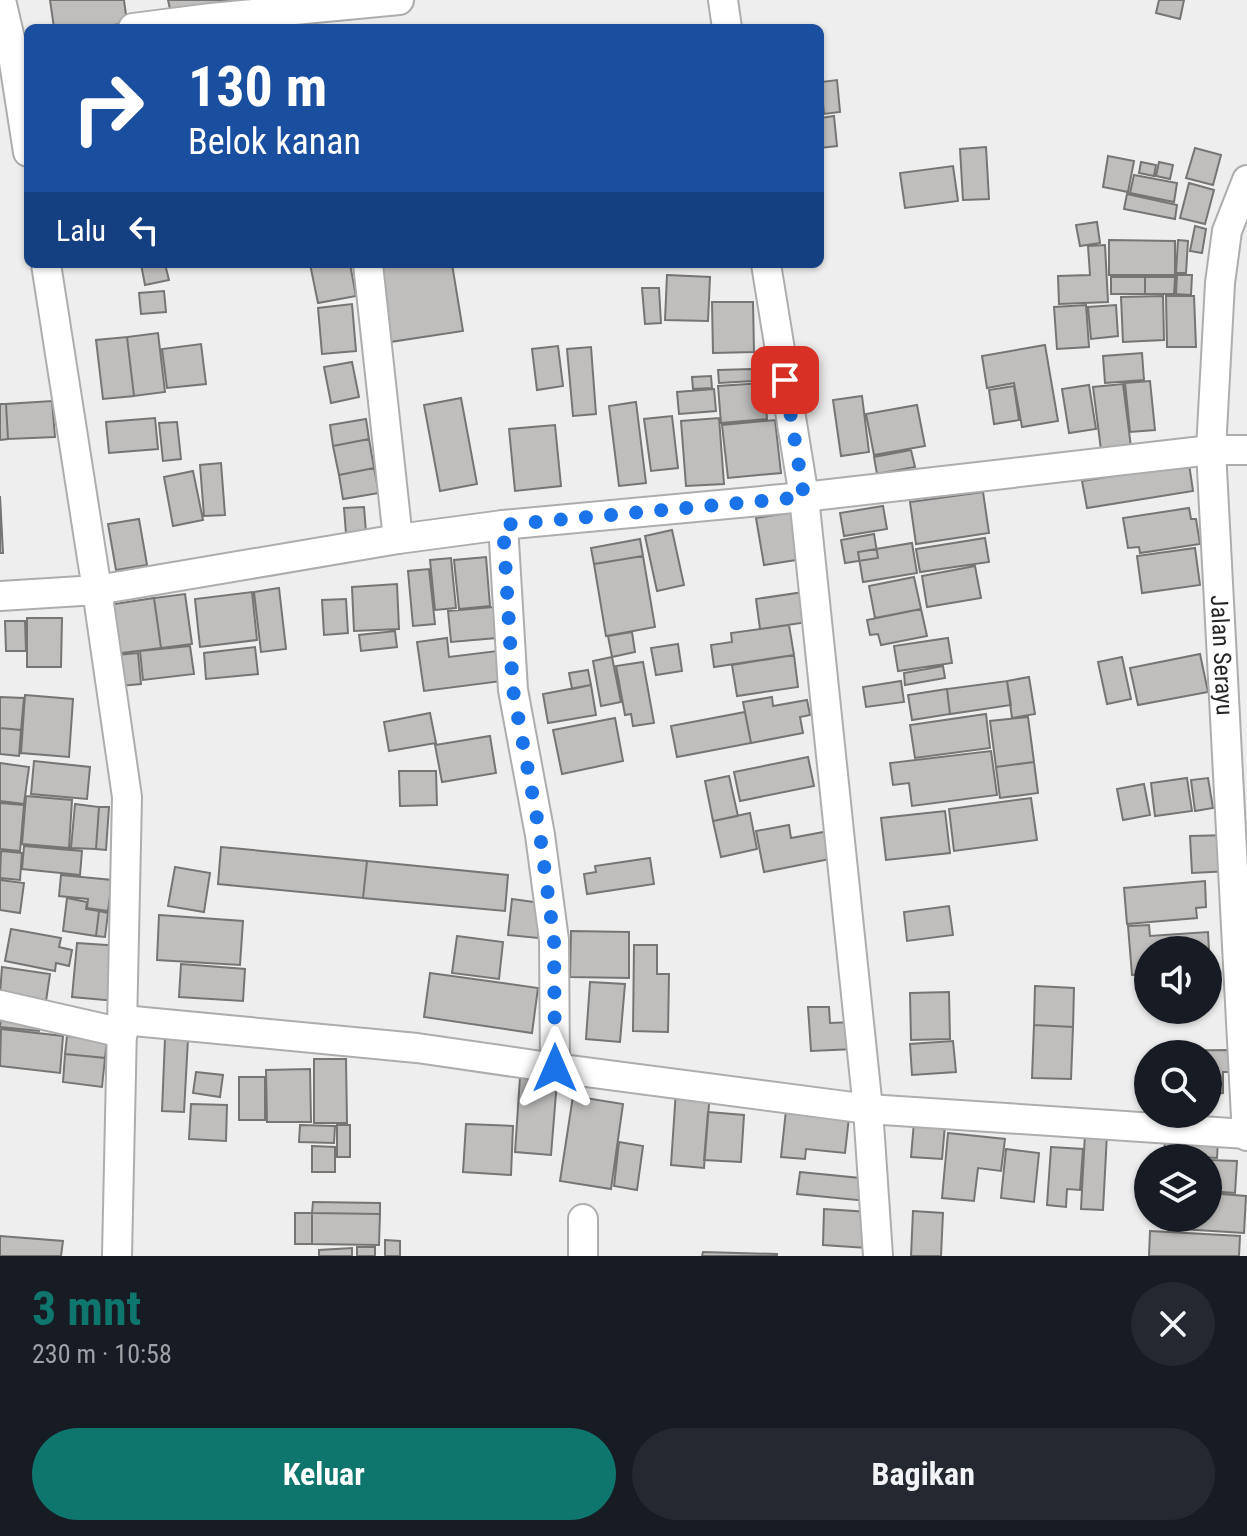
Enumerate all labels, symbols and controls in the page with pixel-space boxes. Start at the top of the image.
text: 130 m [188,54,327,120]
icon: right [56,56,160,160]
text: Belok kanan [188,121,361,163]
icon: left [122,208,166,252]
text: Lalu [56,213,106,248]
pin [751,346,819,414]
icon: arrive [763,358,807,402]
street label: Jalan Serayu [1205,594,1239,716]
map controls [1134,936,1222,1232]
button: sound [1134,936,1222,1024]
position arrow [513,1026,597,1110]
button: search [1134,1040,1222,1128]
button: layers [1134,1144,1222,1232]
text: 3 mnt [32,1280,141,1337]
button: close [1131,1282,1215,1366]
text: 230 m · 10:58 [32,1339,172,1369]
button: Keluar [32,1428,616,1520]
button: Bagikan [632,1428,1215,1520]

